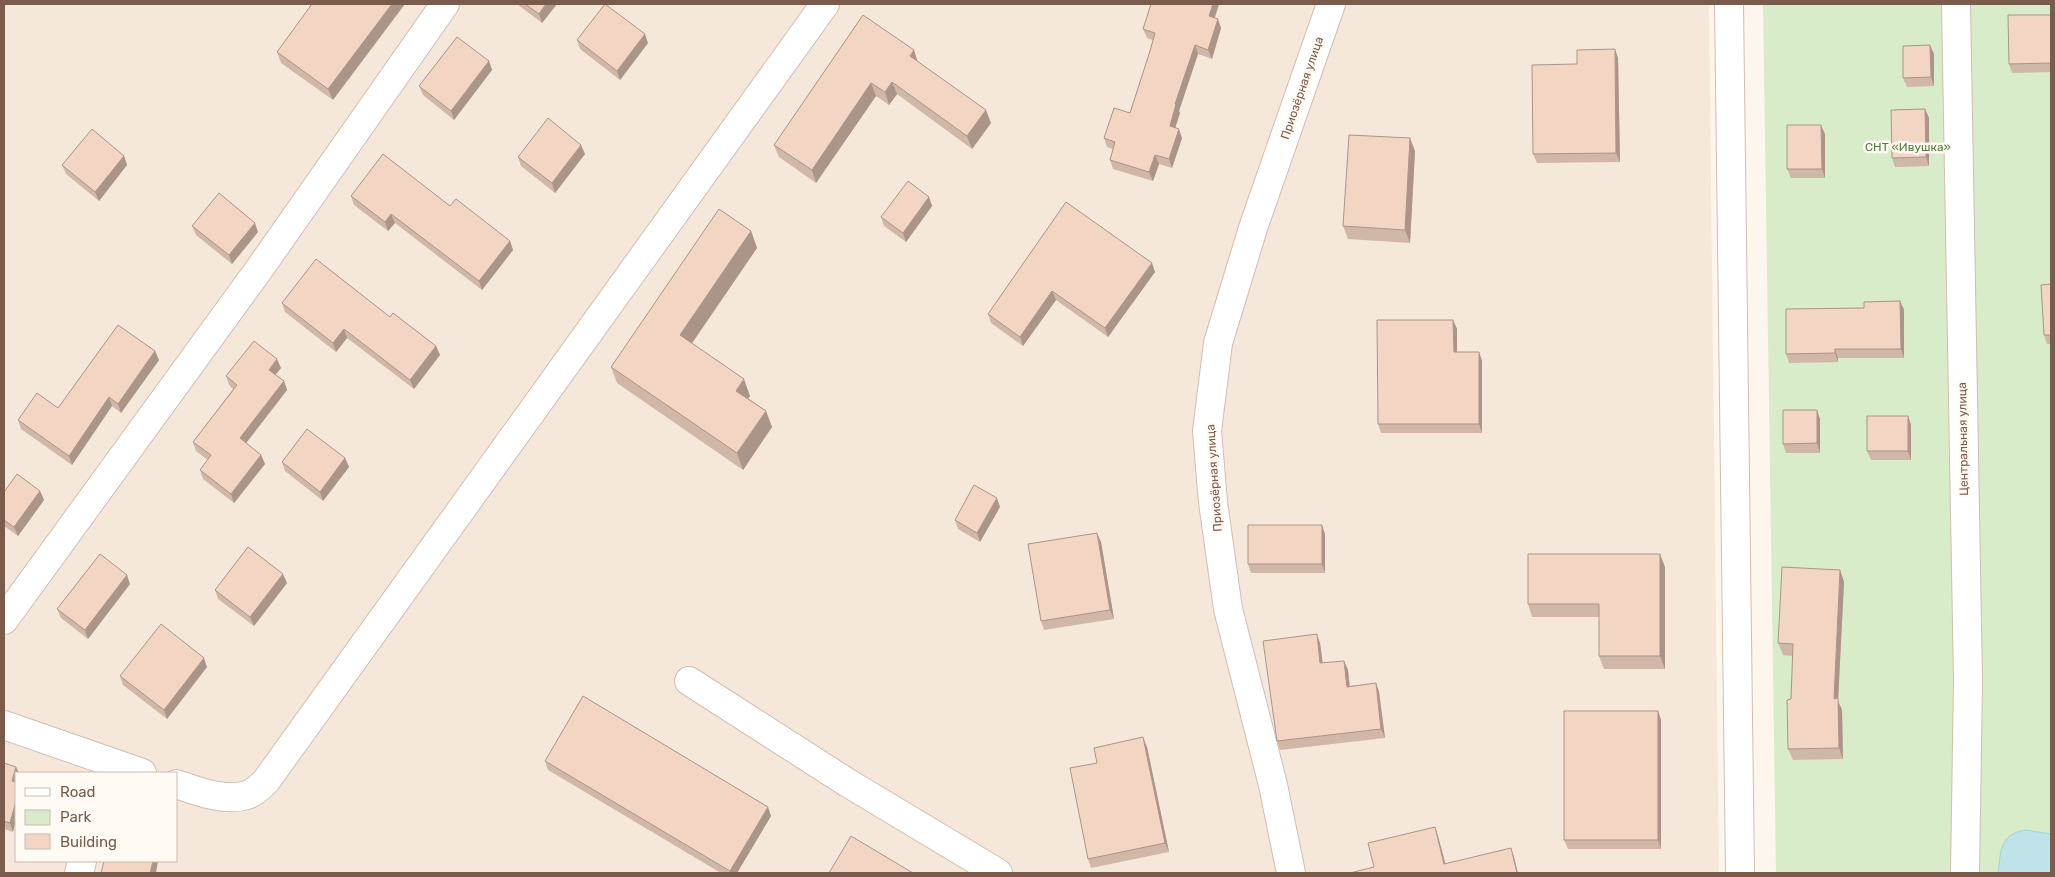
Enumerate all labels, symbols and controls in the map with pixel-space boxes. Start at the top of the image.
street label: Приозёрная улица [1278,35,1326,141]
park label: СНТ «Ивушка» [1865,140,1951,154]
street label: Центральная улица [1955,382,1971,496]
street label: Приозёрная улица [1203,424,1225,532]
legend [15,772,178,862]
text: Road [60,783,96,801]
text: Park [60,808,91,826]
text: Building [60,833,117,851]

